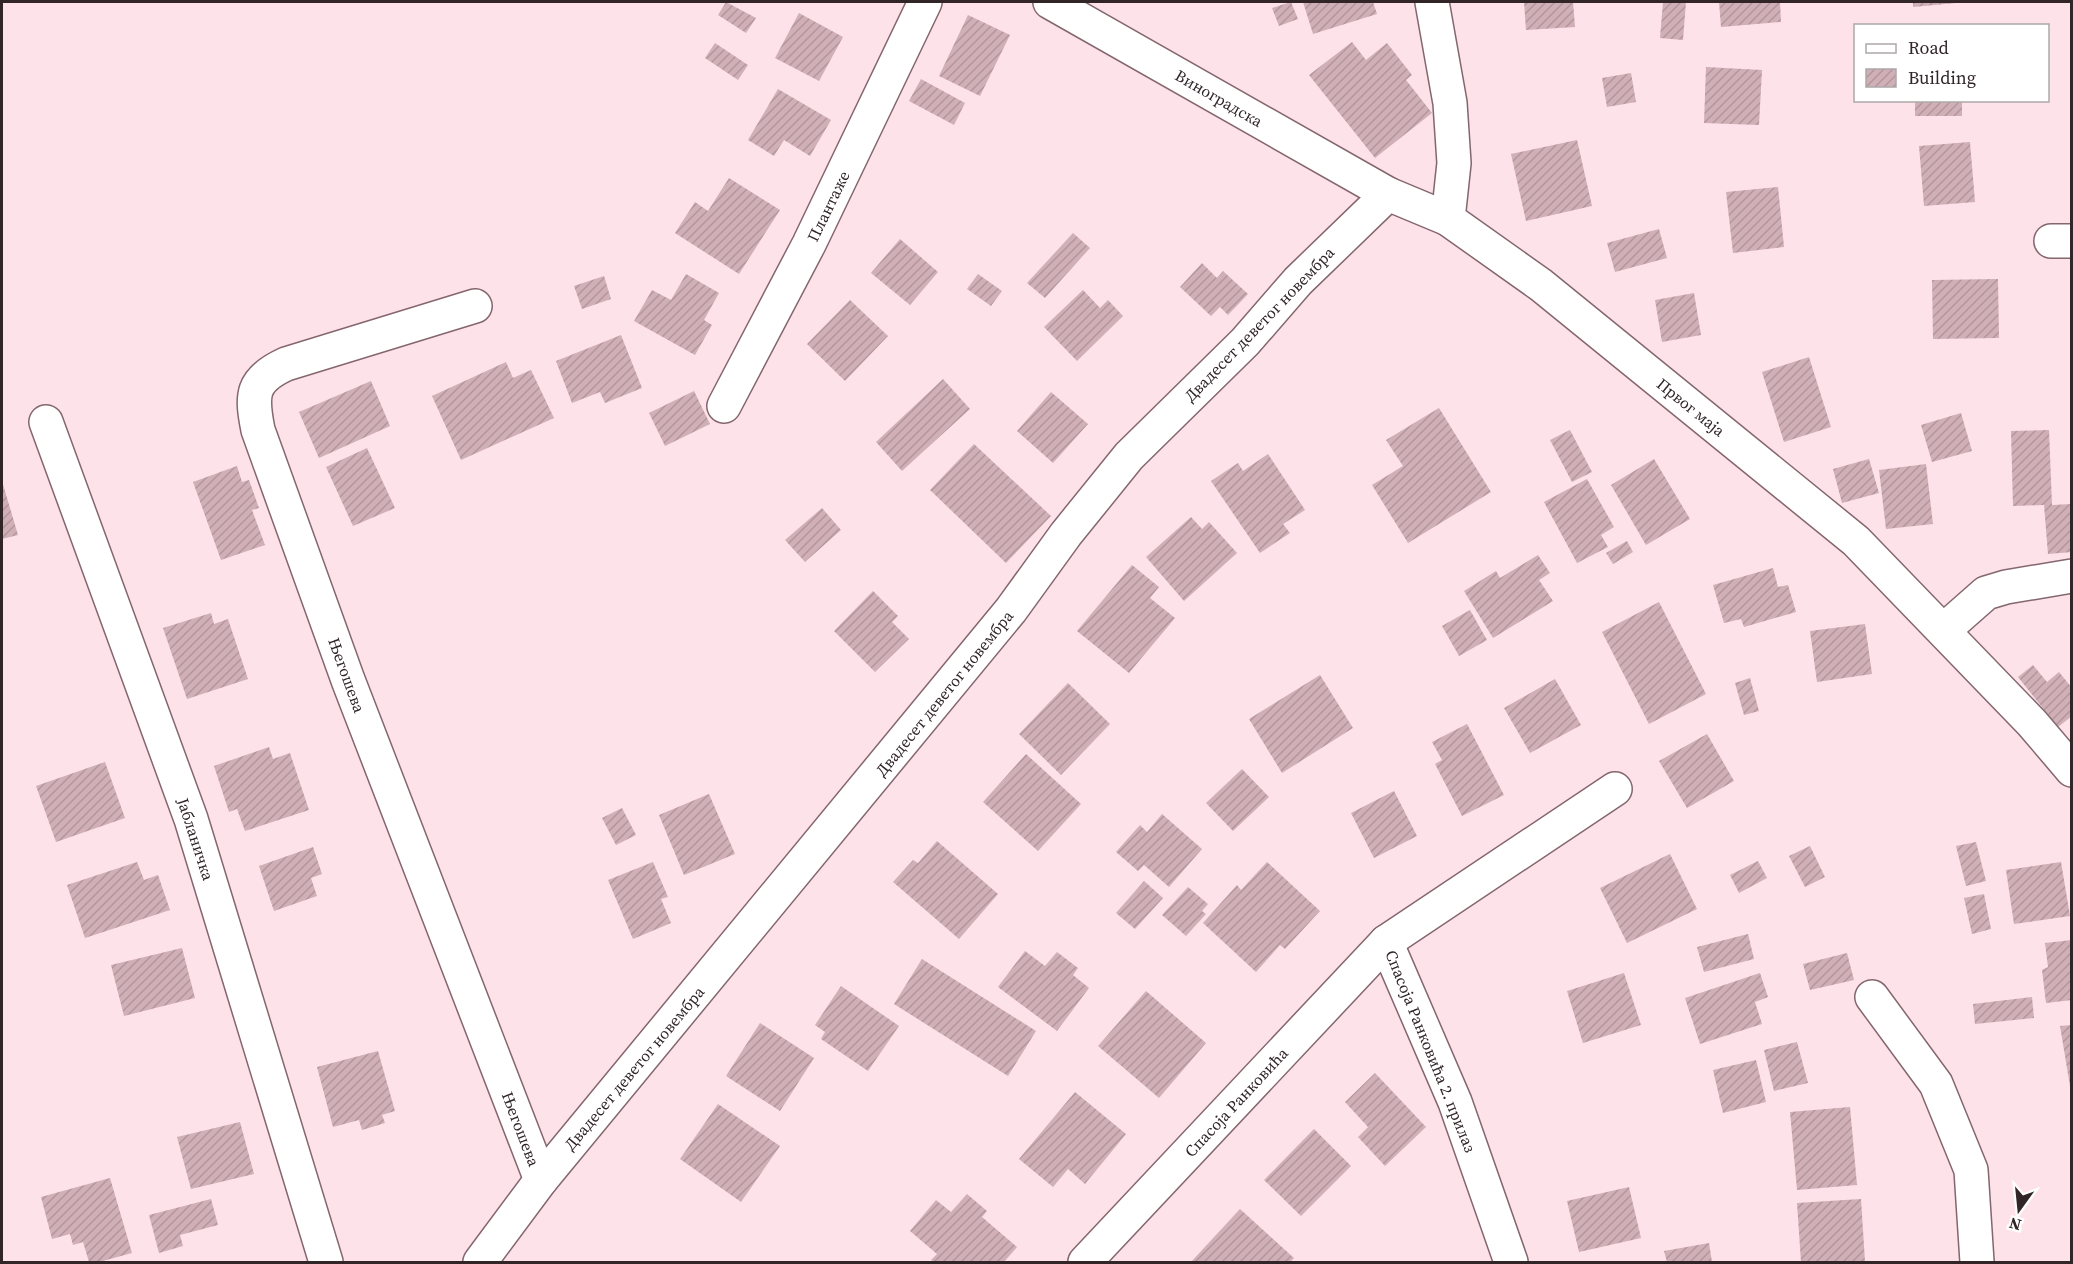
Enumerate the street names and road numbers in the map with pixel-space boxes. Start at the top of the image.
street label: Виноградска [1171,64,1267,132]
street label: Плантаже [801,167,855,245]
street label: Двадесет деветог новембра [1179,241,1340,406]
street label: Првог маја [1652,373,1730,442]
street label: Двадесет деветог новембра [870,605,1018,781]
street label: Његошева [323,634,371,716]
street label: Јабланичка [172,794,220,884]
street label: Спасоја Ранковића 2. прилаз [1380,947,1482,1155]
street label: Двадесет деветог новембра [559,981,710,1155]
street label: Спасоја Ранковића [1179,1042,1293,1162]
street label: Његошева [497,1089,546,1170]

